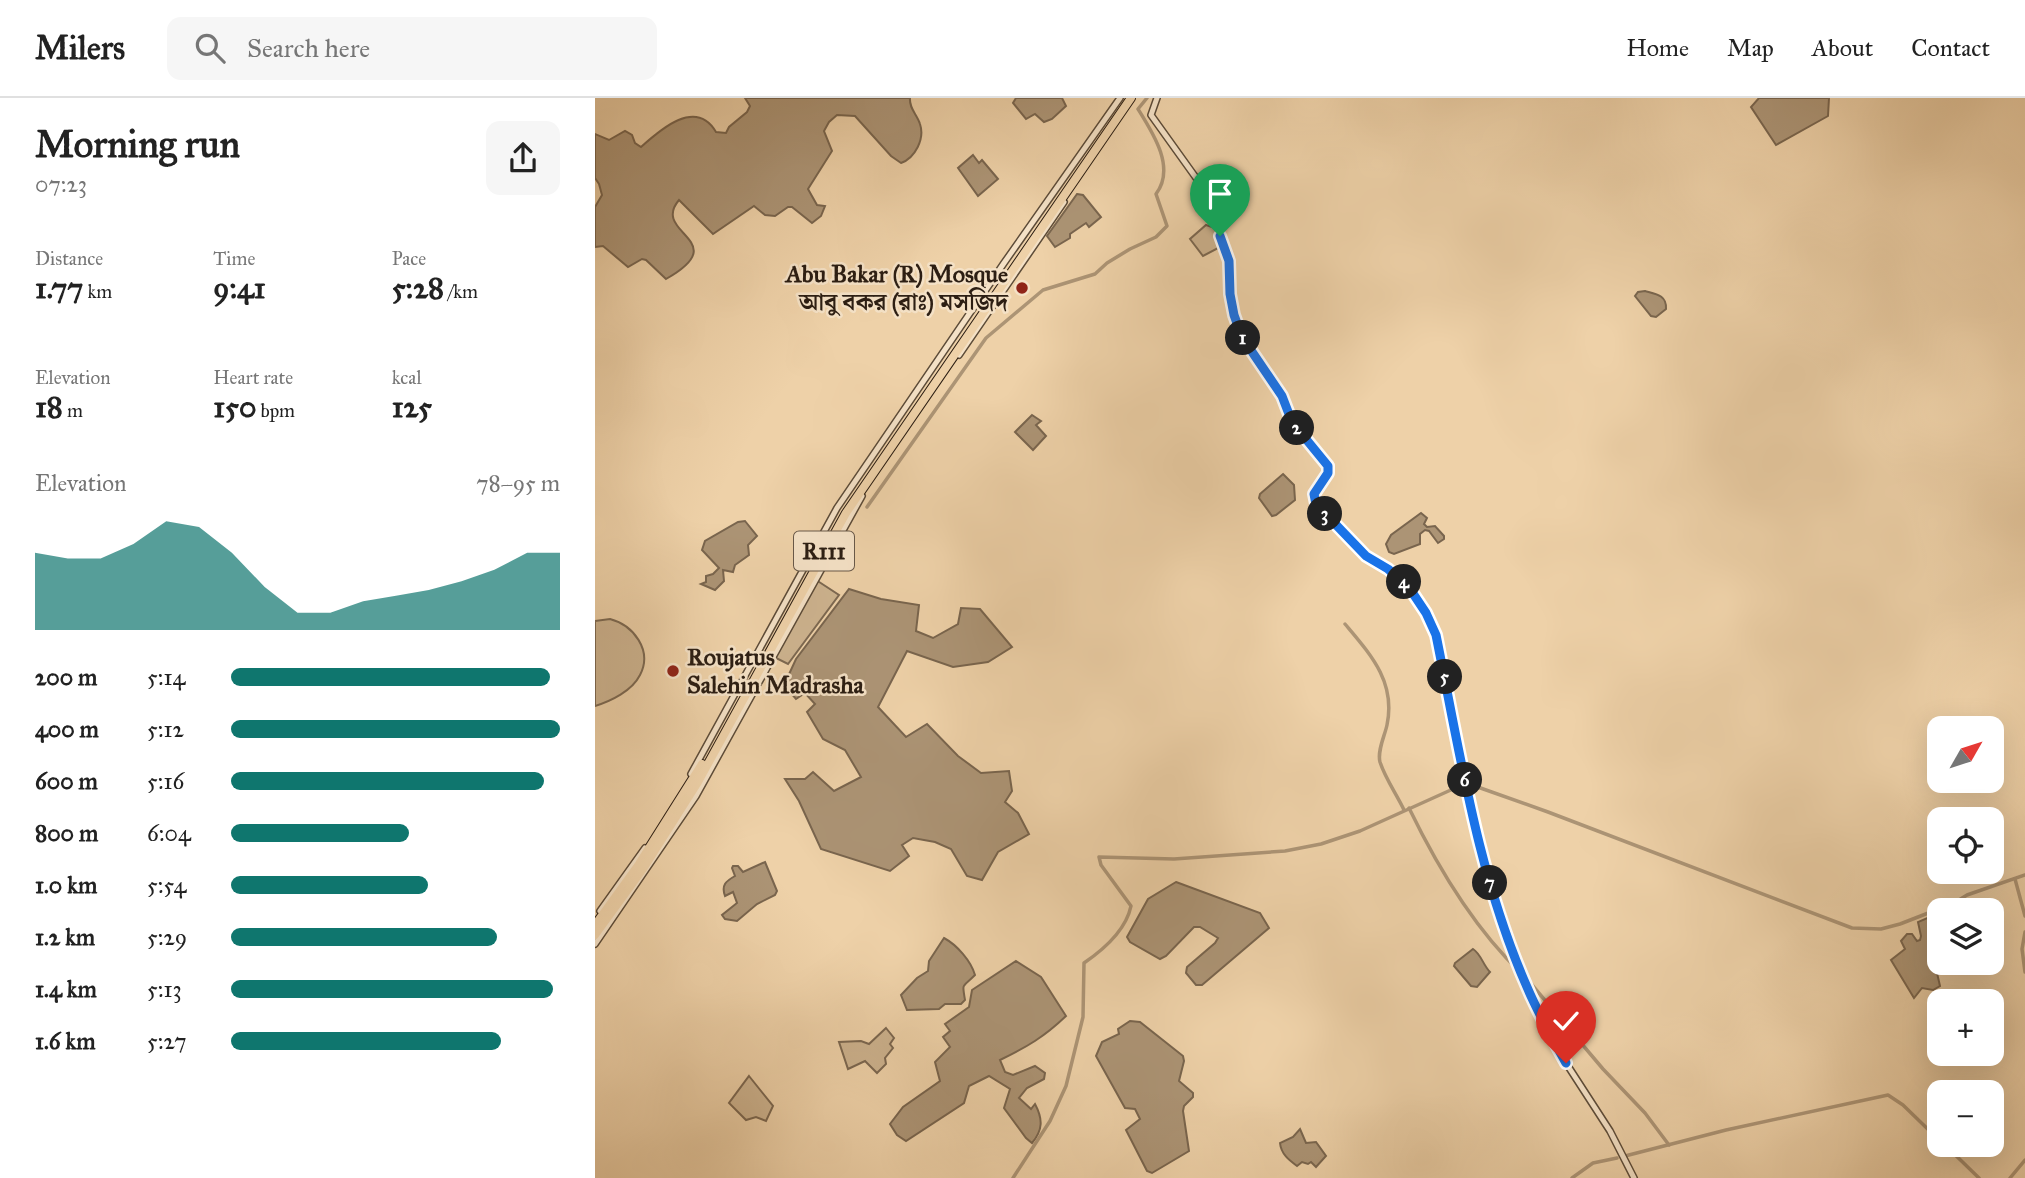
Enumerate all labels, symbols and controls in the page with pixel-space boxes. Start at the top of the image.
search box [167,17,657,80]
text: Milers [35,28,125,68]
icon: search [191,29,229,67]
text: Search here [247,32,370,64]
text: Home [1626,33,1689,63]
text: Map [1727,33,1774,63]
text: About [1812,33,1873,63]
text: Contact [1911,33,1990,63]
text: Morning run [35,121,240,167]
button: share [486,121,560,195]
pin [1190,164,1250,236]
text: 07:23 [35,170,87,198]
icon: arrive [1201,175,1239,213]
text: Distance [35,247,103,270]
text: Time [213,247,255,270]
text: Pace [392,247,426,270]
place label: Abu Bakar (R) Mosque আবু বকর (রাঃ) মসজিদ [784,259,1010,317]
text: 1.77 [35,270,83,306]
text: 9:41 [213,270,266,306]
text: 5:28 [392,270,444,306]
text: km [83,280,112,303]
text: /km [444,280,478,303]
marker: Abu Bakar (R) Mosque আবু বকর (রাঃ) মসজিদ [1014,280,1030,296]
pin: 1 [1225,320,1261,356]
text: 1 [1239,326,1246,349]
text: Elevation [35,366,110,389]
text: Heart rate [213,366,293,389]
text: kcal [392,366,422,389]
text: 18 [35,389,63,425]
text: 150 [213,389,256,425]
text: 125 [392,389,432,425]
text: m [63,399,83,422]
text: bpm [256,399,295,422]
pin: 2 [1279,410,1315,446]
text: 2 [1292,416,1301,439]
text: Elevation [35,469,126,497]
text: 78–95 m [476,469,560,497]
pin: 3 [1307,496,1343,532]
text: 3 [1321,502,1328,525]
road number: R111 [794,531,854,570]
pin: 4 [1387,564,1421,600]
text: 4 [1398,570,1409,593]
place label: Roujatus Salehin Madrasha [687,642,865,700]
pin: 5 [1427,660,1463,694]
text: 200 m [35,663,97,691]
text: 5:14 [147,663,185,691]
marker: Roujatus Salehin Madrasha [665,663,681,679]
text: 5 [1440,665,1449,688]
text: 400 m [35,715,99,743]
text: 5:12 [147,715,184,743]
north arrow [1927,716,2004,793]
map controls [1927,716,2004,1157]
pin: 6 [1447,762,1483,798]
text: 600 m [35,767,98,795]
text: 5:16 [147,767,184,795]
text: 6 [1460,768,1469,791]
button: locate [1927,807,2004,884]
text: 800 m [35,819,98,847]
text: 6:04 [147,819,191,847]
pin: 7 [1473,866,1507,900]
text: 1.0 km [35,871,97,899]
text: 5:54 [147,871,186,899]
text: 7 [1484,871,1495,894]
button: layers [1927,898,2004,975]
text: 1.2 km [35,923,95,951]
text: 5:29 [147,923,187,951]
text: 1.4 km [35,975,97,1003]
text: 5:13 [147,975,182,1003]
button: + [1927,989,2004,1066]
pin [1536,991,1596,1063]
icon: check [1547,1002,1585,1040]
text: 1.6 km [35,1027,96,1055]
text: 5:27 [147,1027,187,1055]
button: − [1927,1080,2004,1157]

